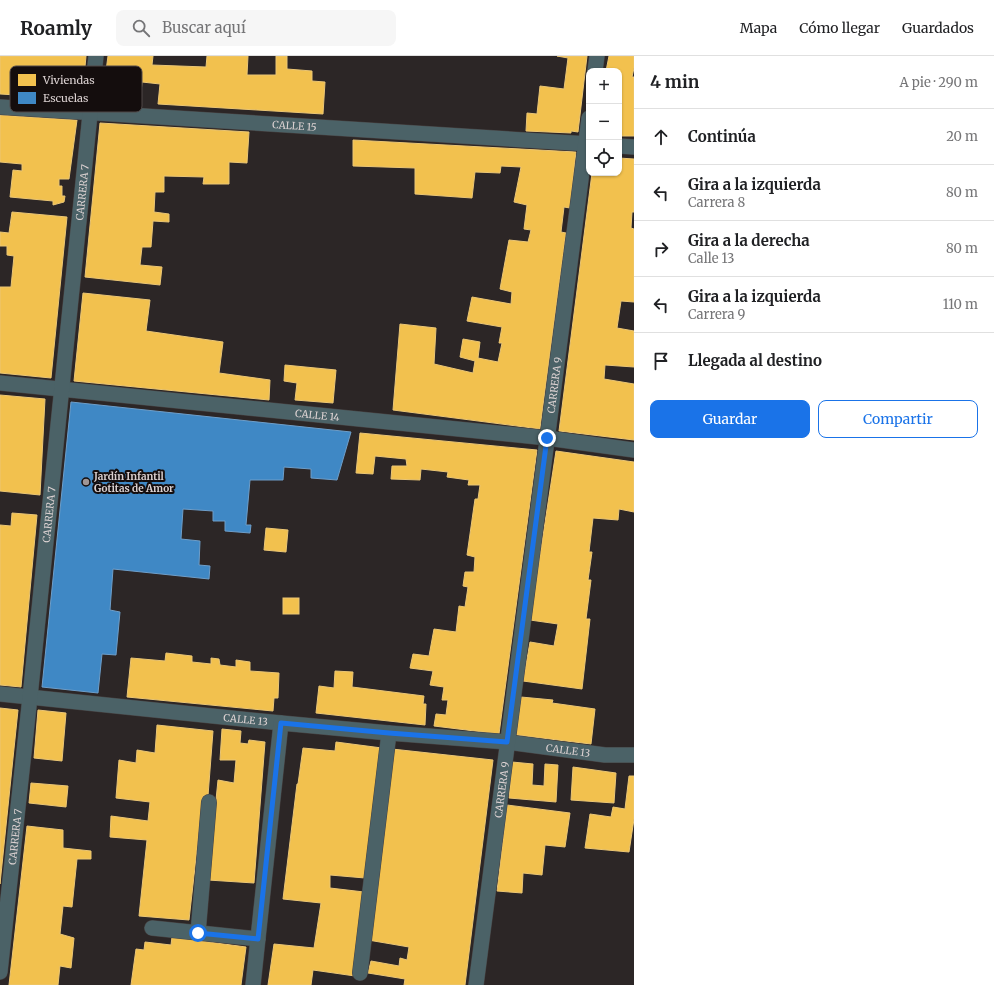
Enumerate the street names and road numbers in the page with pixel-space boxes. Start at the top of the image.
street label: CALLE 15 [272,118,317,134]
street label: CARRERA 7 [73,163,92,221]
street label: CARRERA 9 [545,356,565,414]
street label: CALLE 14 [294,407,340,424]
street label: CARRERA 7 [40,486,59,543]
street label: CALLE 13 [223,711,269,729]
street label: CALLE 13 [545,741,591,760]
street label: CARRERA 9 [492,761,512,819]
street label: CARRERA 7 [6,808,25,866]

